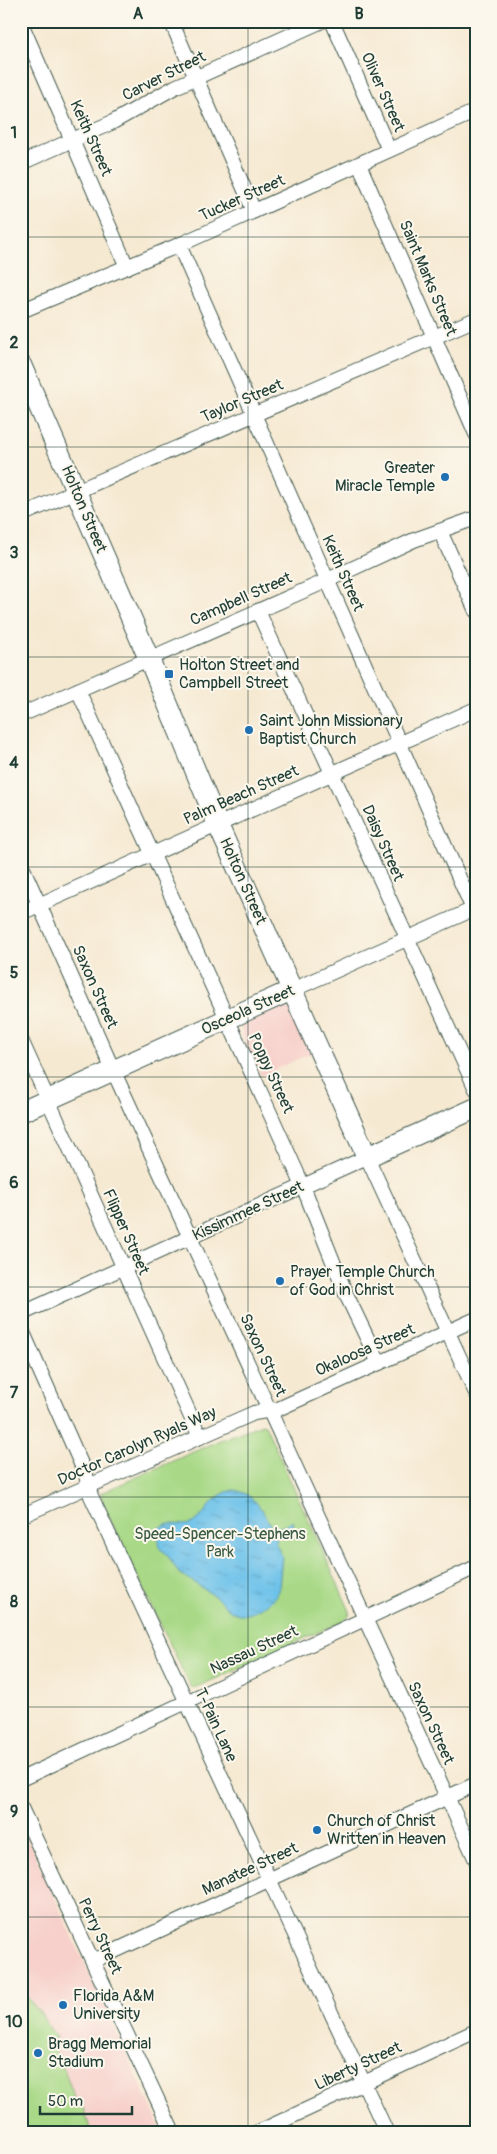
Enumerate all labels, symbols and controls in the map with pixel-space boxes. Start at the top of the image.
text: A [133,4,144,24]
text: B [354,4,364,24]
street label: Carver Street [119,46,209,105]
street label: Oliver Street [357,49,410,135]
street label: Keith Street [65,97,117,180]
text: 1 [11,123,17,143]
street label: Tucker Street [196,170,288,226]
street label: Saint Marks Street [395,217,462,339]
text: 2 [10,333,19,353]
street label: Taylor Street [198,375,287,427]
place label: Greater Miracle Temple [335,458,435,496]
street label: Holton Street [57,462,112,556]
marker: Greater Miracle Temple [439,471,451,483]
street label: Keith Street [317,532,369,615]
text: 3 [10,543,19,563]
street label: Campbell Street [187,567,295,630]
place label: Holton Street and Campbell Street [179,655,300,693]
marker: Holton Street and Campbell Street [163,668,175,680]
place label: Saint John Missionary Baptist Church [259,711,403,749]
marker: Saint John Missionary Baptist Church [243,724,255,736]
text: 4 [9,753,19,773]
street label: Palm Beach Street [180,760,302,829]
street label: Daisy Street [357,802,409,885]
street label: Holton Street [215,834,271,928]
street label: Saxon Street [68,942,122,1032]
text: 5 [10,963,19,983]
street label: Osceola Street [198,980,298,1039]
street label: Poppy Street [244,1030,299,1117]
text: 6 [9,1173,19,1193]
street label: Kissimmee Street [189,1176,307,1245]
street label: Flipper Street [98,1186,154,1279]
place label: Prayer Temple Church of God in Christ [290,1262,435,1300]
marker: Prayer Temple Church of God in Christ [274,1275,286,1287]
street label: Saxon Street [235,1310,291,1400]
street label: Okaloosa Street [312,1319,418,1381]
text: 7 [10,1383,19,1403]
street label: Doctor Carolyn Ryals Way [55,1402,219,1490]
park label: Speed-Spencer-Stephens Park [134,1524,306,1562]
text: 8 [10,1592,18,1612]
street label: Nassau Street [207,1621,302,1679]
street label: Saxon Street [403,1678,459,1768]
street label: T-Pain Lane [190,1685,242,1765]
text: 9 [10,1802,18,1822]
place label: Church of Christ Written in Heaven [327,1811,446,1849]
marker: Church of Christ Written in Heaven [311,1824,323,1836]
street label: Manatee Street [199,1838,302,1900]
street label: Perry Street [74,1895,127,1978]
place label: Florida A&M University [73,1986,154,2024]
marker: Florida A&M University [57,1999,69,2011]
text: 10 [5,2012,23,2032]
place label: Bragg Memorial Stadium [48,2034,152,2072]
street label: Liberty Street [311,2037,405,2095]
marker: Bragg Memorial Stadium [32,2047,44,2059]
scale bar [40,2084,132,2116]
text: 50 m [48,2092,83,2111]

